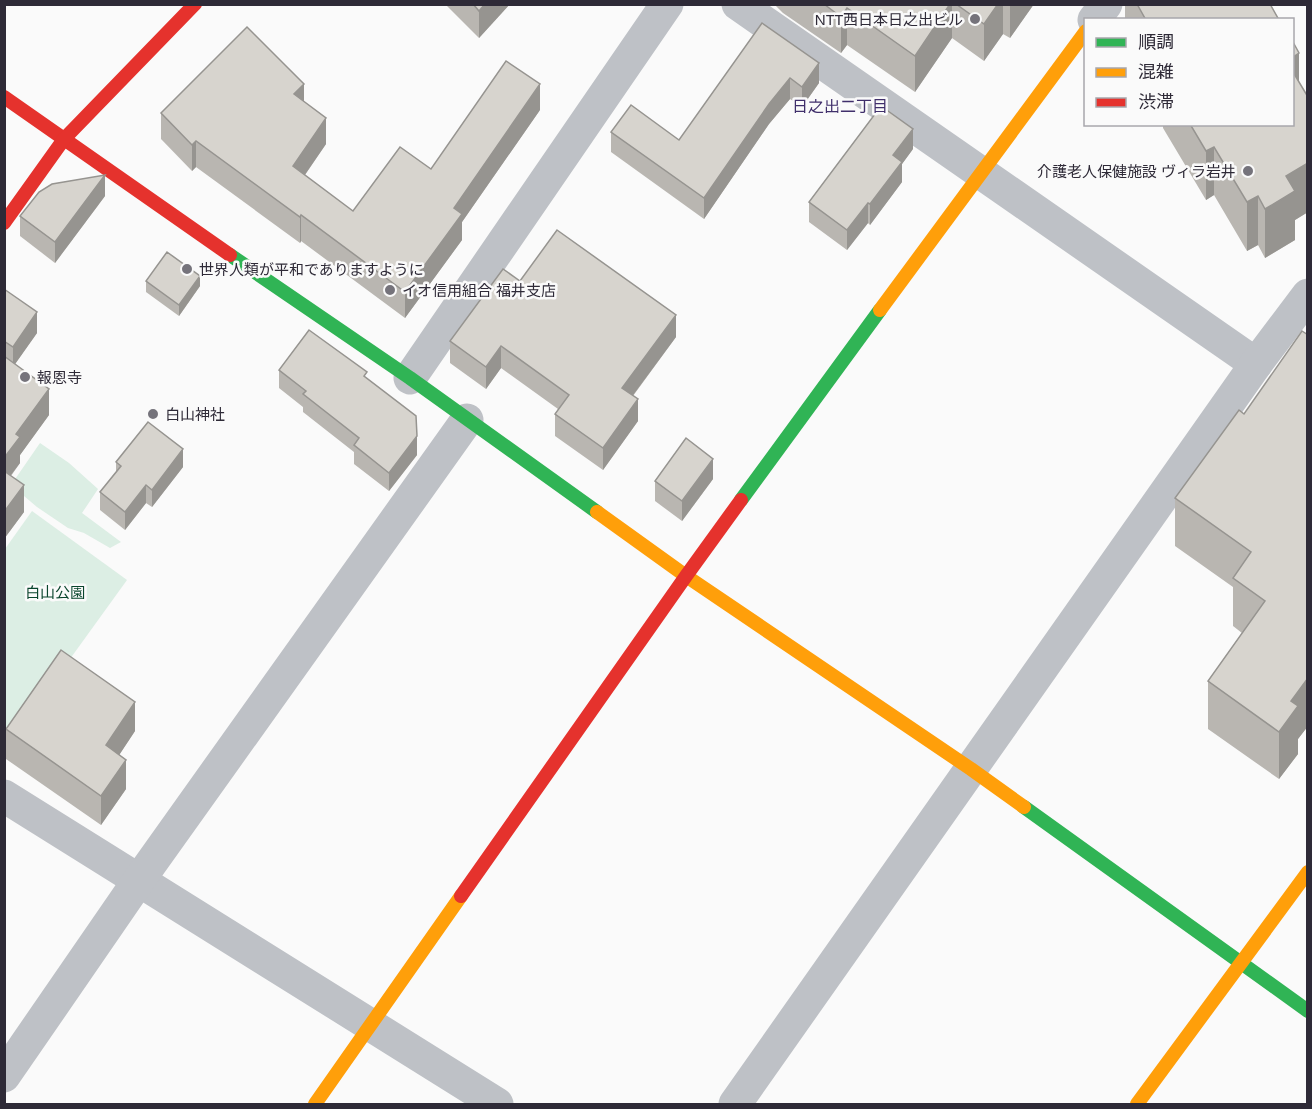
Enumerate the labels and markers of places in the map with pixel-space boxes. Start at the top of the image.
place label: NTT西日本日之出ビル [815,9,963,29]
marker: NTT西日本日之出ビル [968,12,982,26]
place label: 介護老人保健施設 ヴィラ岩井 [1037,161,1236,181]
marker: 介護老人保健施設 ヴィラ岩井 [1241,164,1255,178]
place label: 世界人類が平和でありますように [199,259,424,279]
marker: 世界人類が平和でありますように [180,262,194,276]
place label: イオ信用組合 福井支店 [402,280,556,300]
marker: イオ信用組合 福井支店 [383,283,397,297]
place label: 報恩寺 [37,367,82,387]
marker: 報恩寺 [18,370,32,384]
place label: 白山神社 [165,404,225,424]
marker: 白山神社 [146,407,160,421]

